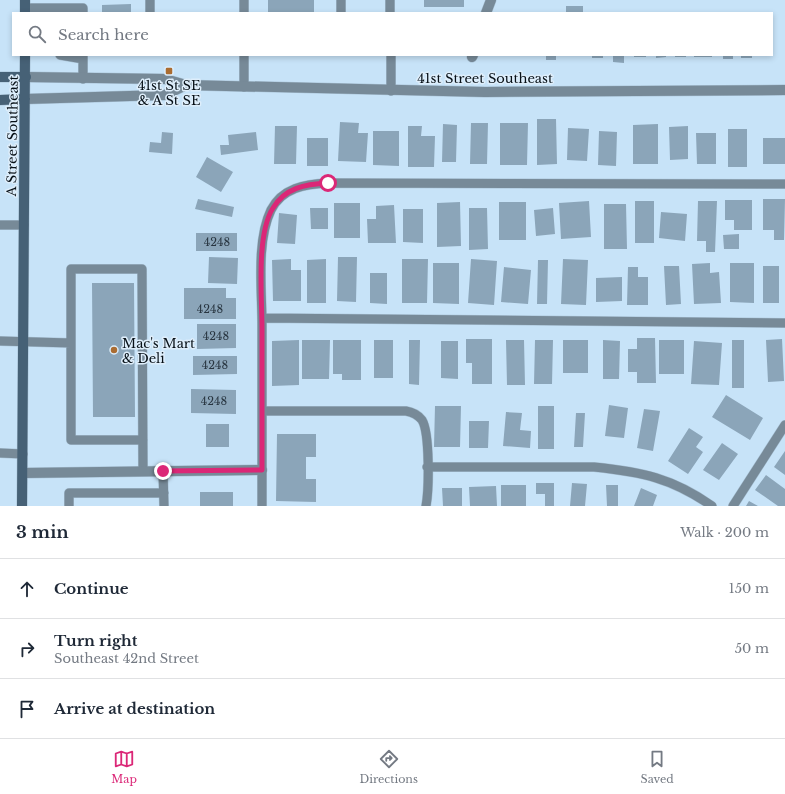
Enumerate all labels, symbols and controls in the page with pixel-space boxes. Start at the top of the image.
search box [12,12,773,56]
icon: search [26,23,48,45]
text: Search here [58,25,149,44]
marker: 41st St SE & A St SE [164,66,174,76]
street label: 41st Street Southeast [417,70,553,87]
street label: A Street Southeast [3,75,22,198]
place label: 41st St SE & A St SE [138,77,200,109]
route start [319,174,337,192]
house number: 4248 [204,235,230,249]
house number: 4248 [197,302,223,316]
house number: 4248 [203,329,229,343]
place label: Mac's Mart & Deli [122,335,195,367]
marker: Mac's Mart & Deli [109,345,119,355]
house number: 4248 [202,358,228,372]
house number: 4248 [201,394,227,408]
route end [154,462,172,480]
text: 3 min [16,522,69,543]
text: Walk · 200 m [680,524,769,541]
icon: ahead [16,578,38,600]
text: Continue [54,579,129,598]
text: 150 m [729,580,769,597]
text: Turn right [54,631,137,650]
icon: right [16,638,38,660]
text: 50 m [735,640,769,657]
text: Southeast 42nd Street [54,650,199,667]
icon: arrive [16,698,38,720]
text: Arrive at destination [54,699,215,718]
tab: Map [111,748,137,786]
tab: Directions [359,748,418,786]
tab: Saved [641,748,674,786]

